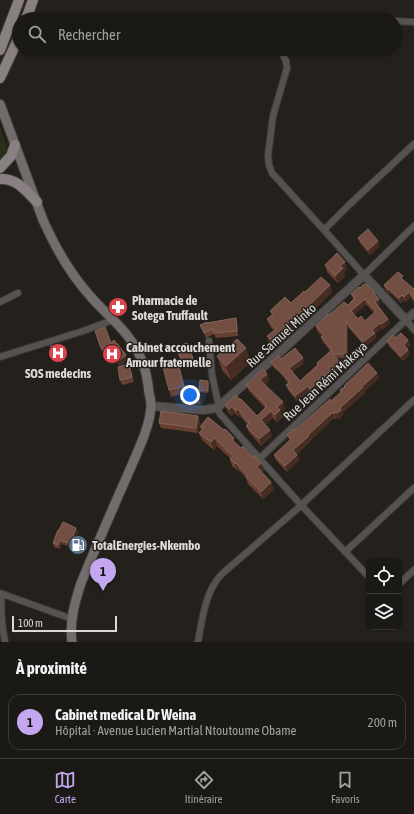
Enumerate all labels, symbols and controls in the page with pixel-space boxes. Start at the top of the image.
search box [12,12,402,56]
icon: search [26,23,48,45]
text: Rechercher [58,26,120,43]
place label: Pharmacie de Sotega Truffault [132,293,208,323]
pharmacy icon: Pharmacie de Sotega Truffault [107,296,129,318]
street label: Rue Samuel Minko [244,300,319,370]
street label: Rue Jean Rémi Makaya [280,339,370,424]
place label: Cabinet accouchement Amour fraternelle [125,340,235,370]
hospital icon: SOS medecins [47,342,69,364]
hospital icon: Cabinet accouchement Amour fraternelle [101,343,123,365]
place label: SOS medecins [25,366,92,381]
your location [180,385,200,405]
fuel station icon: TotalEnergies-Nkembo [67,534,89,556]
place label: TotalEnergies-Nkembo [92,538,200,553]
pin: 1 [90,558,116,591]
map controls [366,558,402,630]
button: locate [366,558,402,594]
button: layers [366,594,402,630]
scale bar [12,614,117,633]
text: 100 m [18,617,43,629]
text: À proximité [16,658,87,678]
text: Cabinet medical Dr Weina [55,706,196,723]
text: 1 [27,715,33,730]
text: 200 m [368,715,397,730]
text: Hôpital · Avenue Lucien Martial Ntoutoume Obame [55,723,297,738]
tab: Carte [54,769,76,805]
tab: Itinéraire [185,769,223,805]
tab: Favoris [331,769,360,805]

